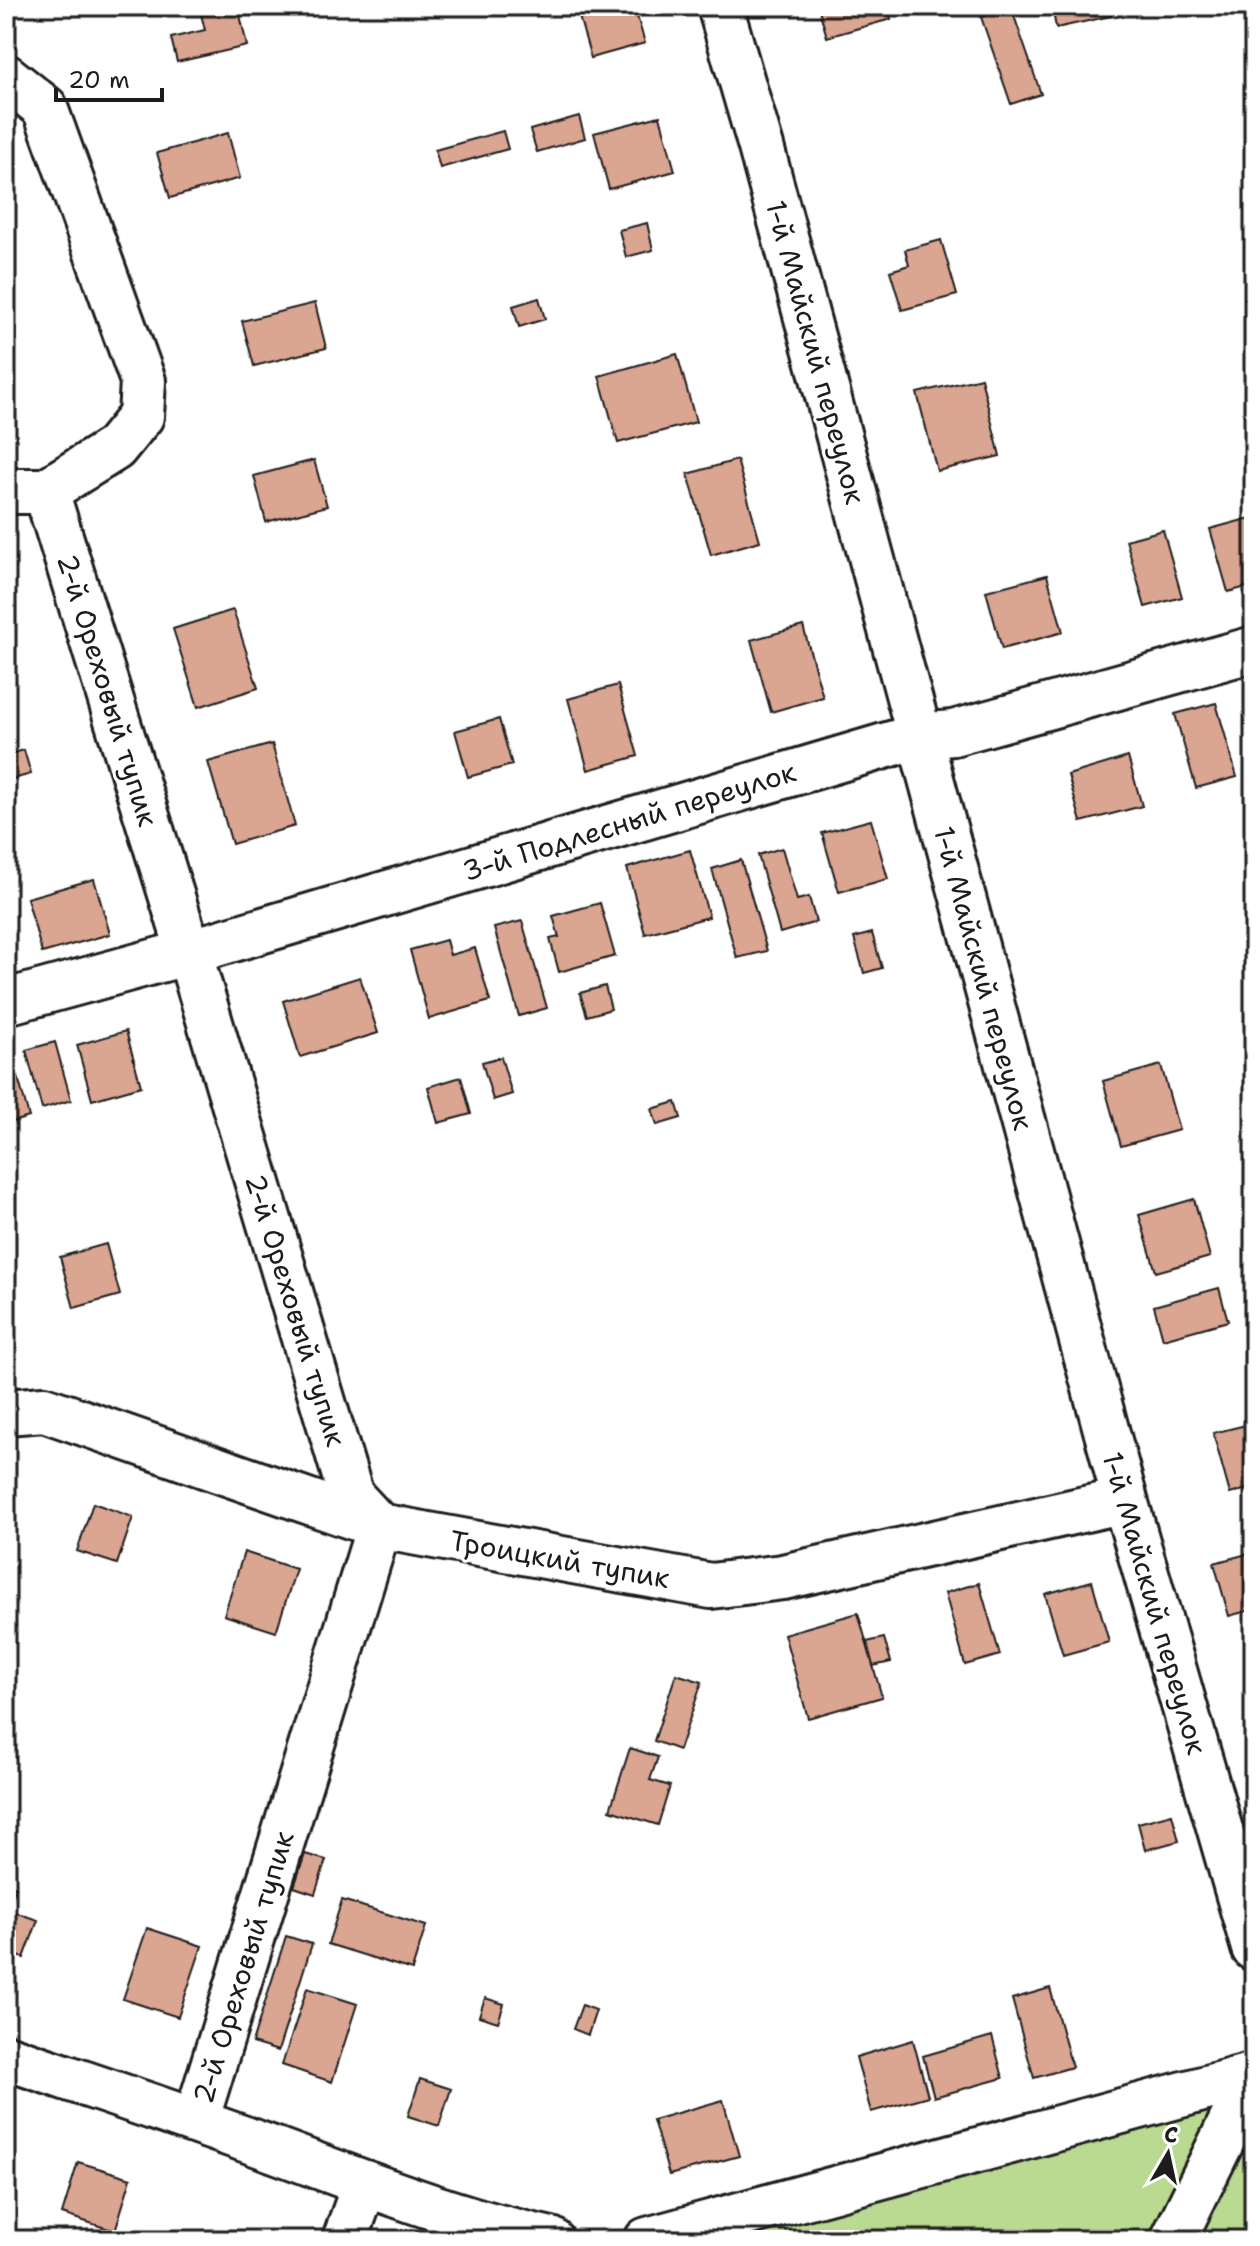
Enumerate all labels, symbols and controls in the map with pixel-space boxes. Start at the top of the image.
scale bar [56,52,162,102]
text: 20 m [68,64,130,96]
street label: 1-й Майский переулок [757,196,875,508]
street label: 2-й Ореховый тупик [48,549,168,831]
street label: 3-й Подлесный переулок [458,752,800,890]
street label: 1-й Майский переулок [925,822,1043,1134]
street label: 2-й Ореховый тупик [236,1169,356,1451]
street label: 1-й Майский переулок [1094,1447,1216,1759]
street label: Троицкий тупик [447,1521,673,1597]
street label: 2-й Ореховый тупик [183,1826,303,2108]
north arrow [1128,2114,1208,2194]
text: С [1162,2119,1180,2150]

